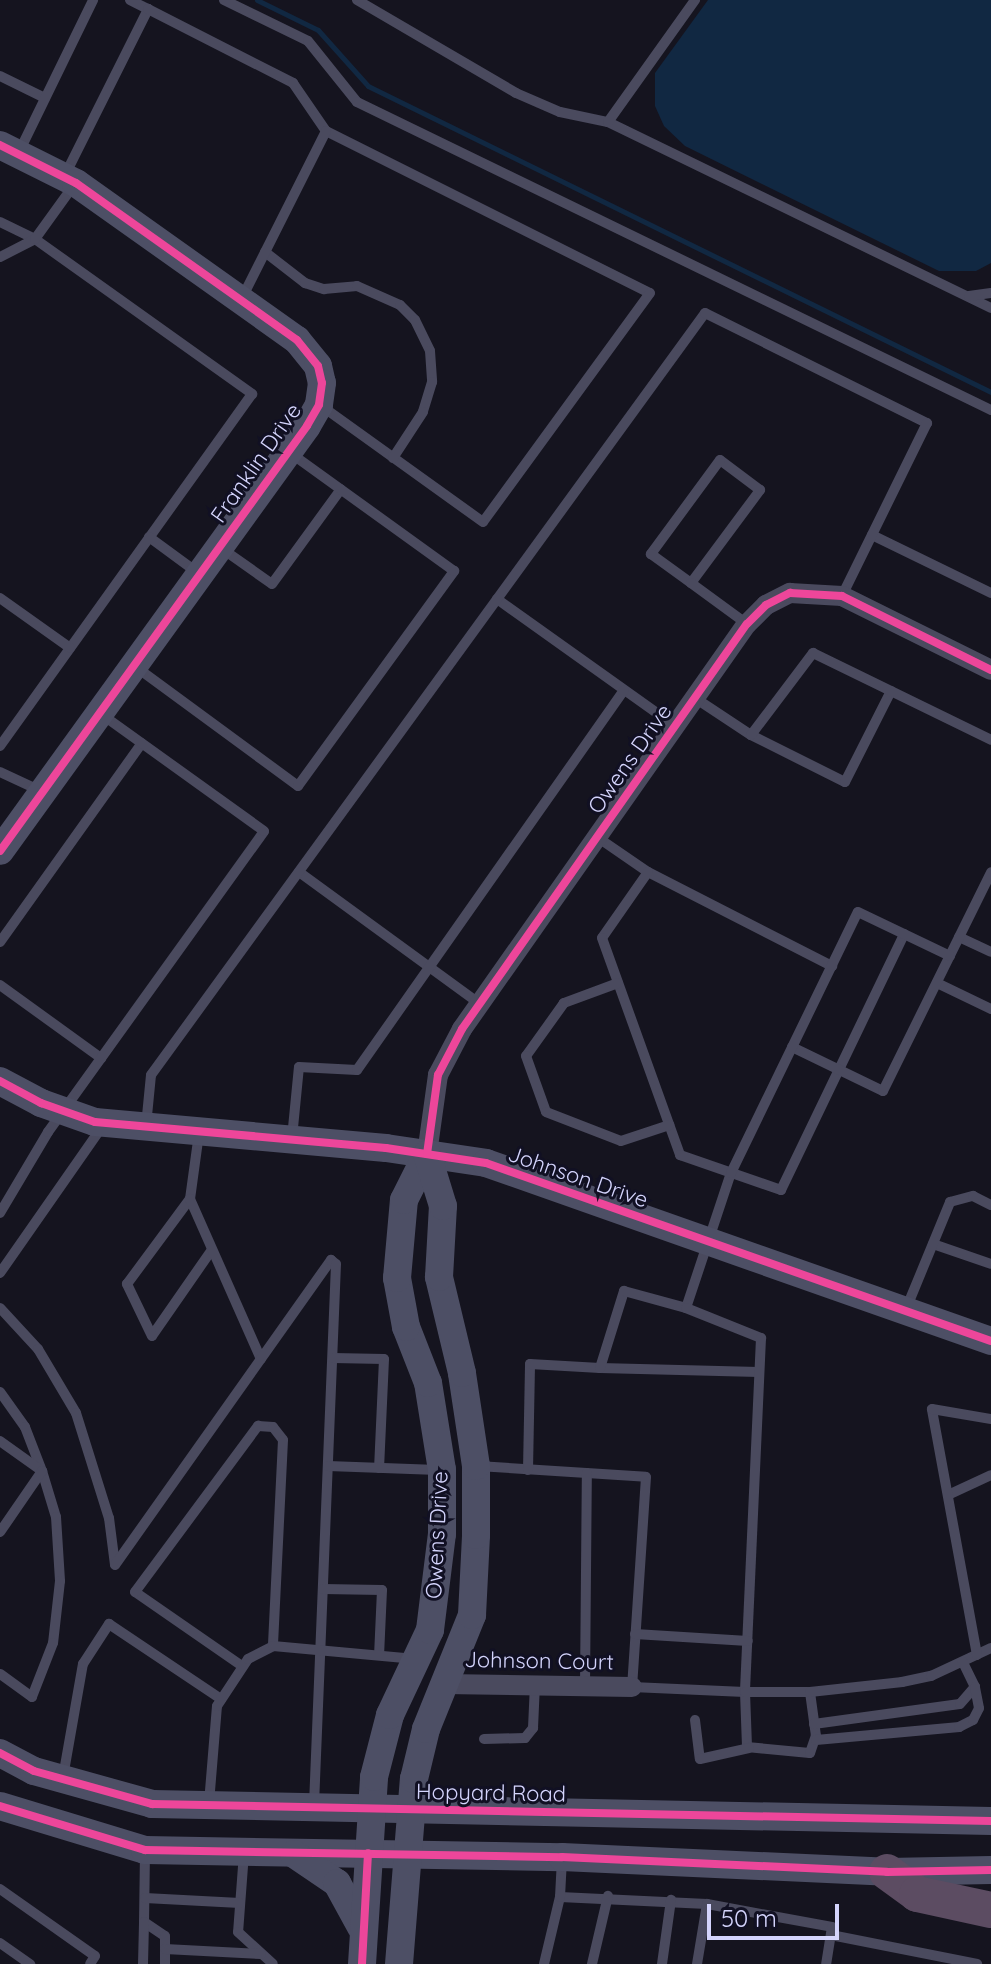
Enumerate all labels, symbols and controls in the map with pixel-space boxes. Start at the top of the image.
street label: Franklin Drive [205,398,307,528]
street label: Owens Drive [583,699,677,819]
street label: Johnson Drive [505,1141,651,1213]
street label: Owens Drive [420,1470,454,1600]
street label: Johnson Court [464,1646,614,1676]
street label: Hopyard Road [416,1778,566,1808]
scale bar [711,1888,843,1938]
text: 50 m [721,1903,777,1933]

